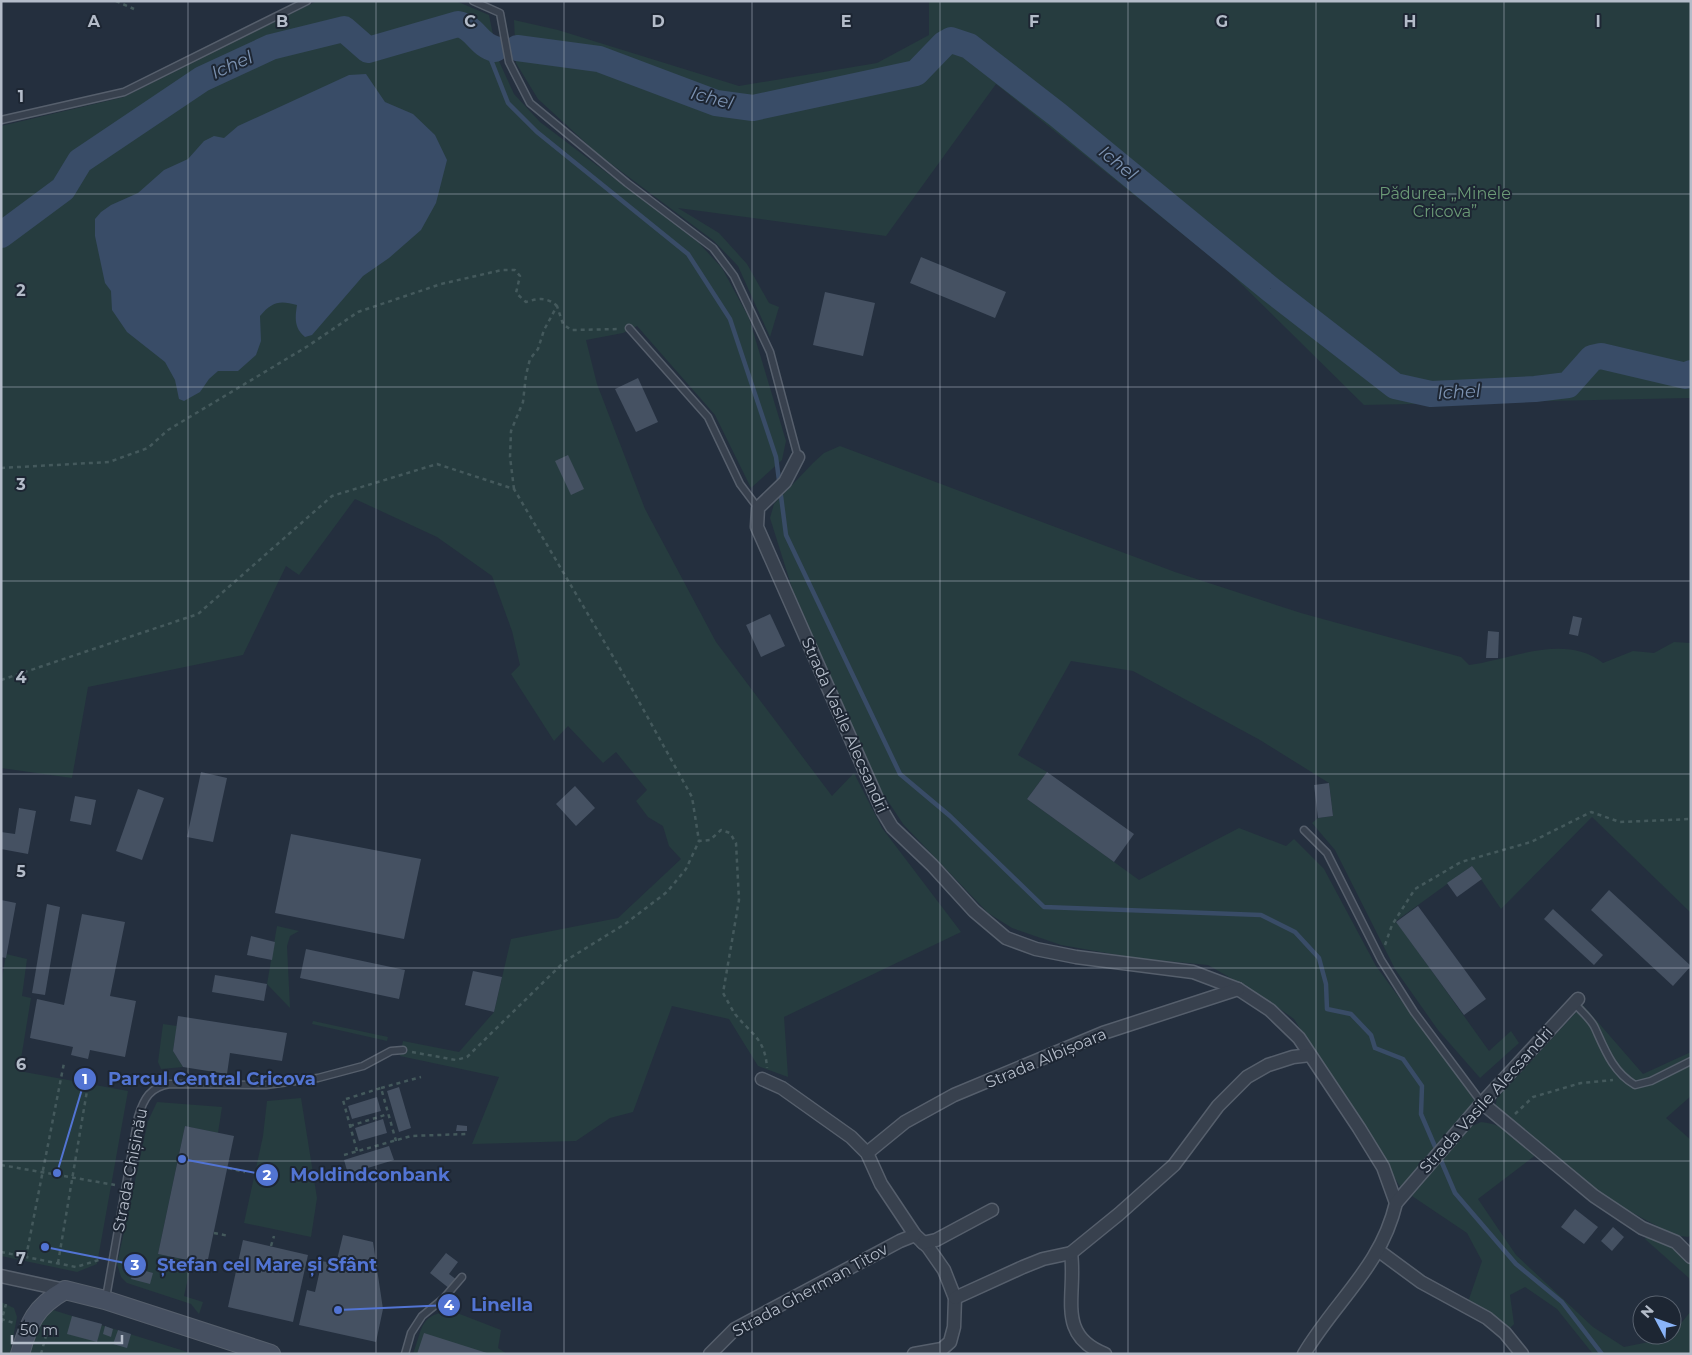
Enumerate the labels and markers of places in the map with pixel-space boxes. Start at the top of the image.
callout: Parcul Central Cricova [73,1062,326,1095]
callout: Moldindconbank [255,1158,459,1191]
callout: Ștefan cel Mare și Sfânt [122,1248,387,1281]
callout: Linella [436,1288,543,1321]

